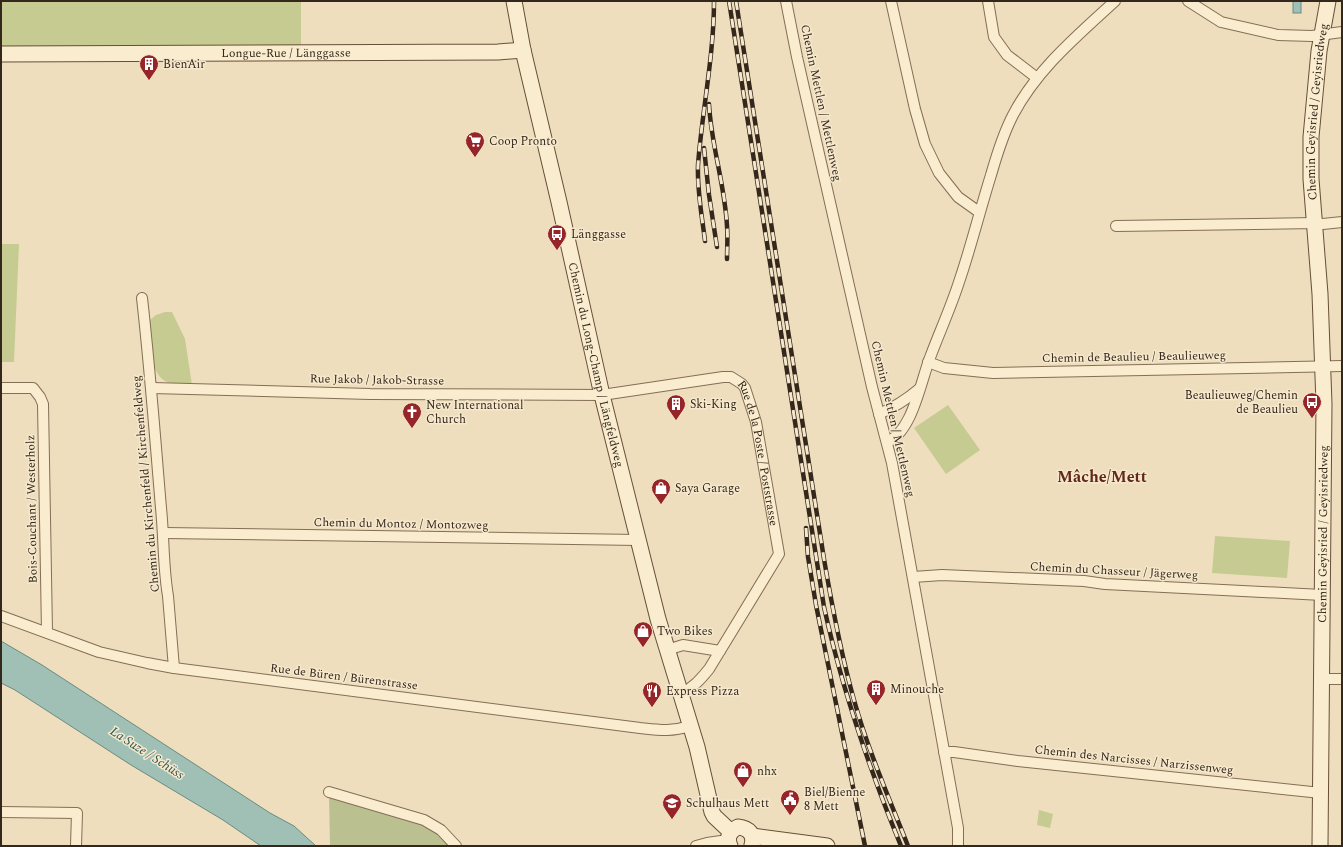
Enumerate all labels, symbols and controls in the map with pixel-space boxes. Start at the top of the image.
street label: Chemin Geyisried / Geyisriedweg [1301,22,1333,201]
street label: Chemin Mettlen / Mettlenweg [795,23,847,183]
street label: Longue-Rue / Länggasse [221,43,351,63]
building icon: BienAir [138,53,160,81]
place label: BienAir [163,55,205,74]
supermarket icon: Coop Pronto [464,130,486,158]
place label: Coop Pronto [489,132,557,151]
bus stop icon: Länggasse [546,223,568,251]
place label: Länggasse [571,225,626,244]
street label: Chemin du Long-Champ / Längfeldweg [563,260,629,469]
street label: Chemin Mettlen / Mettlenweg [866,339,920,499]
street label: Chemin de Beaulieu / Beaulieuweg [1042,346,1226,368]
street label: Rue Jakob / Jakob-Strasse [310,369,444,391]
street label: Chemin du Kirchenfeld / Kirchenfeldweg [127,375,165,593]
street label: Rue de la Poste / Poststrasse [733,376,783,528]
place label: Beaulieuweg/Chemin de Beaulieu [1185,386,1298,419]
bus stop icon: Beaulieuweg/Chemin de Beaulieu [1301,391,1323,419]
building icon: Ski-King [665,393,687,421]
place label: Ski-King [690,395,737,414]
place label: New International Church [426,396,523,429]
church icon: New International Church [401,401,423,429]
street label: Bois-Couchant / Westerholz [21,435,43,583]
street label: Chemin Geyisried / Geyisriedweg [1313,445,1333,623]
district label: Mâche/Mett [1057,465,1147,489]
shop icon: Saya Garage [650,477,672,505]
place label: Saya Garage [675,479,740,498]
street label: Chemin du Montoz / Montozweg [313,513,489,535]
street label: Chemin du Chasseur / Jägerweg [1029,557,1199,585]
shop icon: Two Bikes [632,620,654,648]
place label: Two Bikes [657,622,713,641]
street label: Rue de Büren / Bürenstrasse [269,659,419,696]
building icon: Minouche [865,678,887,706]
restaurant icon: Express Pizza [641,680,663,708]
place label: Minouche [890,680,944,699]
place label: Express Pizza [666,682,739,701]
water label: La Suze / Schüss [106,721,188,785]
street label: Chemin des Narcisses / Narzissenweg [1034,740,1234,780]
shop icon: nhx [732,760,754,788]
place label: nhx [757,762,777,781]
place label: Biel/Bienne 8 Mett [804,783,865,816]
public building icon: Biel/Bienne 8 Mett [779,788,801,816]
school or university icon: Schulhaus Mett [661,792,683,820]
place label: Schulhaus Mett [686,794,769,813]

